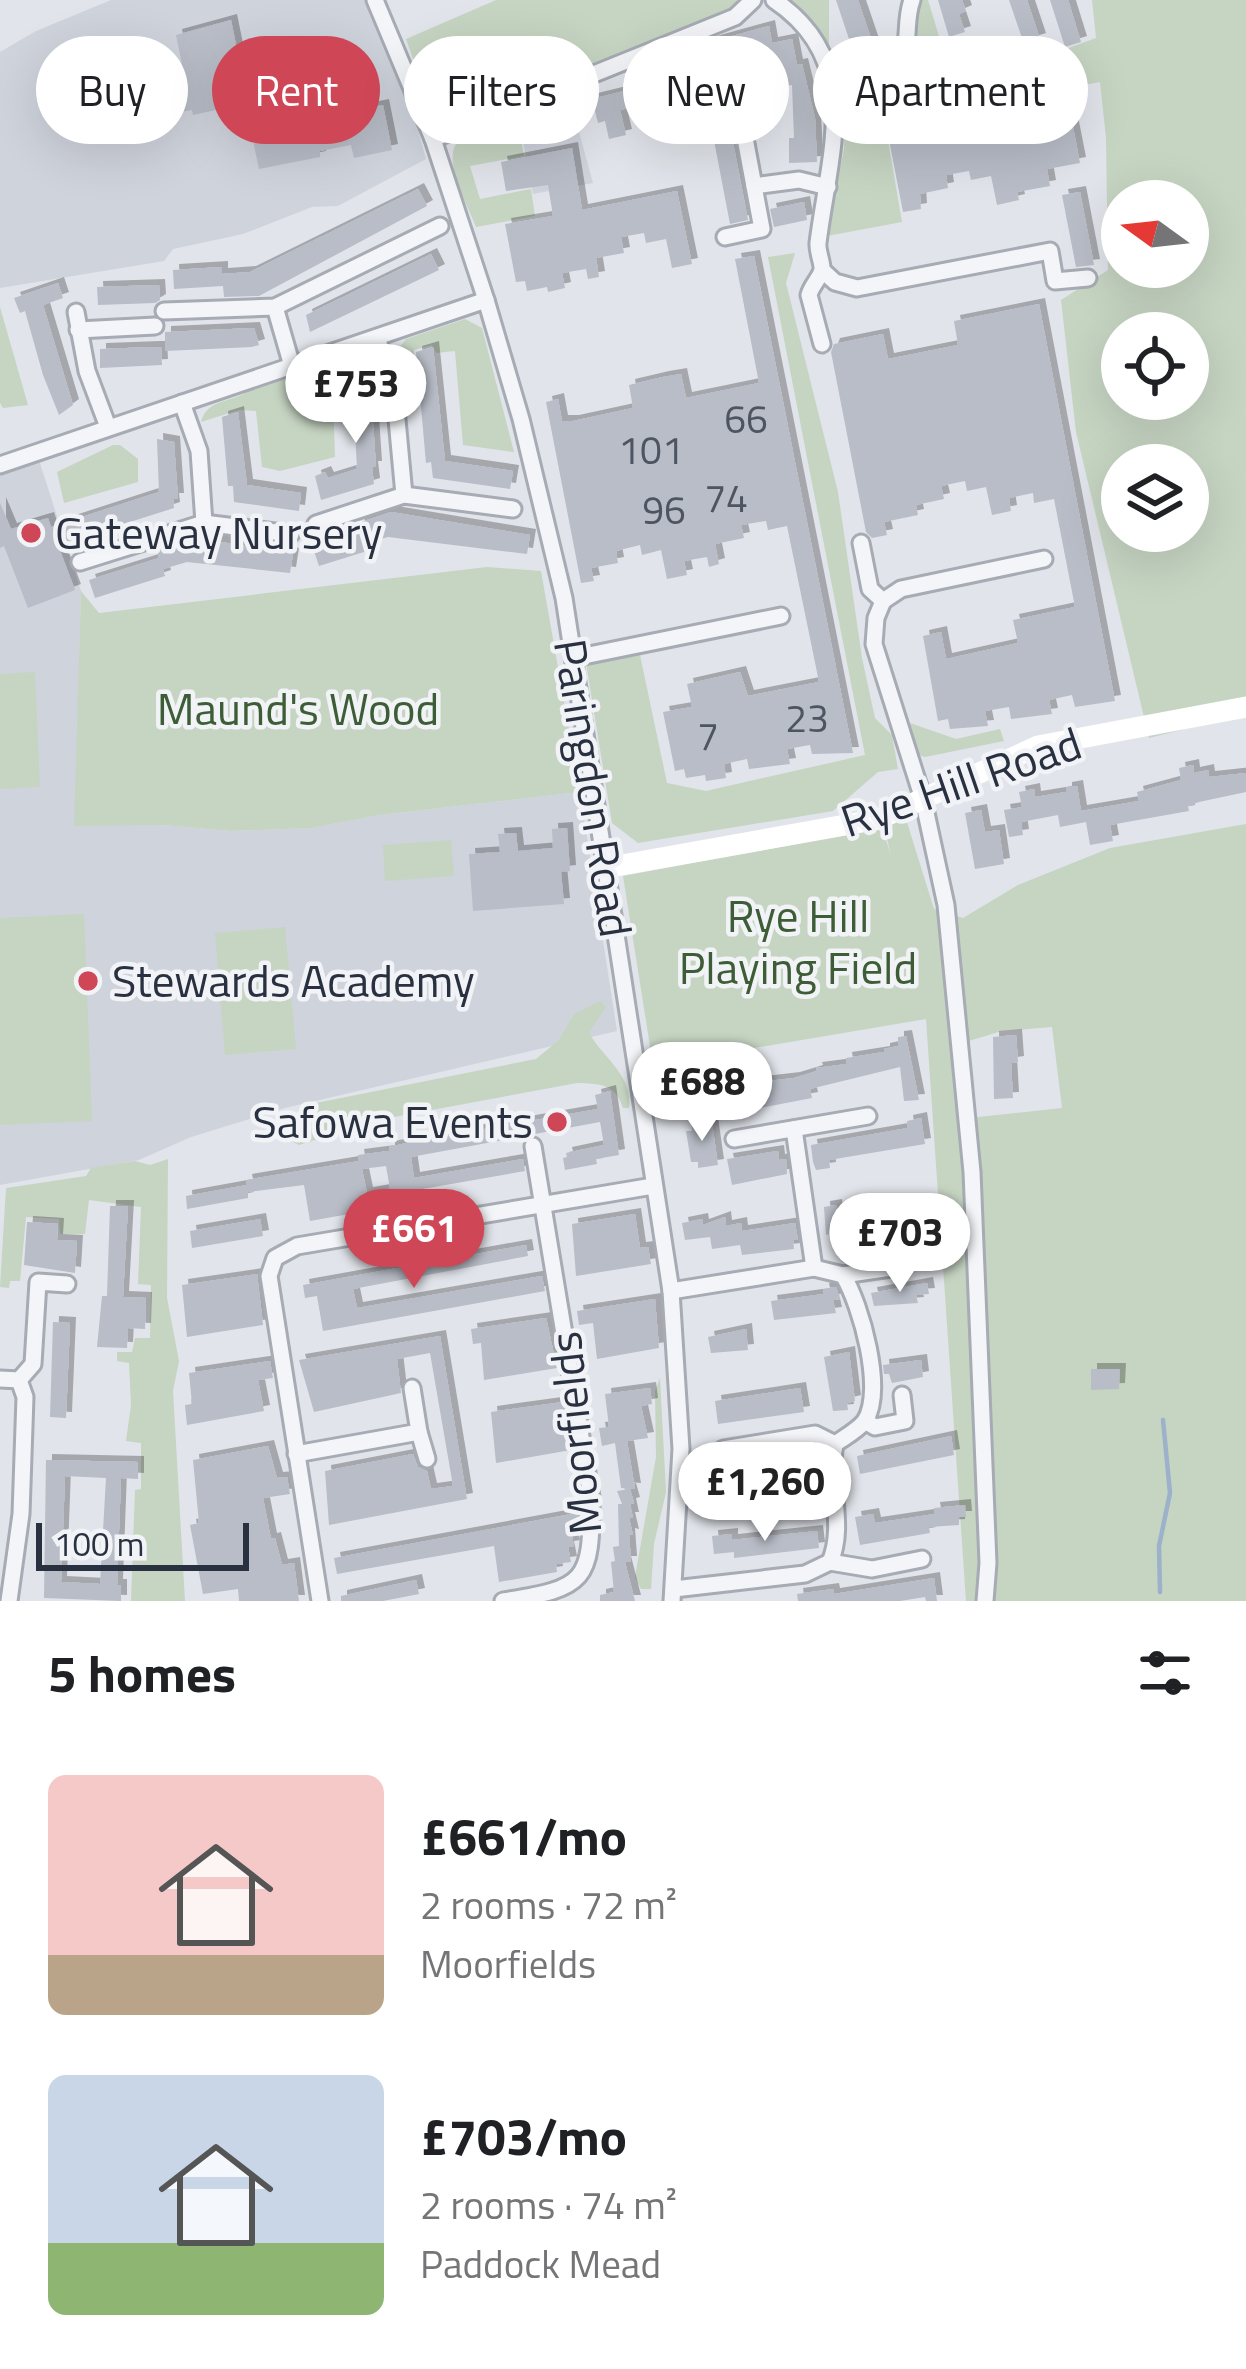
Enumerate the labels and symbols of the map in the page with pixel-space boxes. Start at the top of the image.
north arrow [1101,180,1209,288]
pin: £753 [285,344,427,446]
house number: 66 [724,389,768,448]
house number: 101 [618,420,684,479]
house number: 74 [704,468,748,527]
house number: 96 [642,480,686,539]
place label: Gateway Nursery [55,498,382,566]
marker: Gateway Nursery [18,520,44,546]
street label: Paringdon Road [537,634,651,942]
park label: Maund's Wood [157,674,439,742]
house number: 23 [785,688,829,747]
house number: 7 [697,706,719,765]
street label: Rye Hill Road [831,708,1090,854]
park label: Rye Hill Playing Field [679,881,917,1001]
place label: Stewards Academy [112,946,475,1014]
marker: Stewards Academy [75,968,101,994]
pin: £688 [631,1042,773,1144]
place label: Safowa Events [252,1087,533,1155]
marker: Safowa Events [544,1109,570,1135]
pin: £661 [343,1189,485,1291]
pin: £703 [829,1193,971,1295]
street label: Moorfields [530,1328,618,1538]
pin: £1,260 [667,1442,863,1544]
scale bar [36,1517,249,1570]

